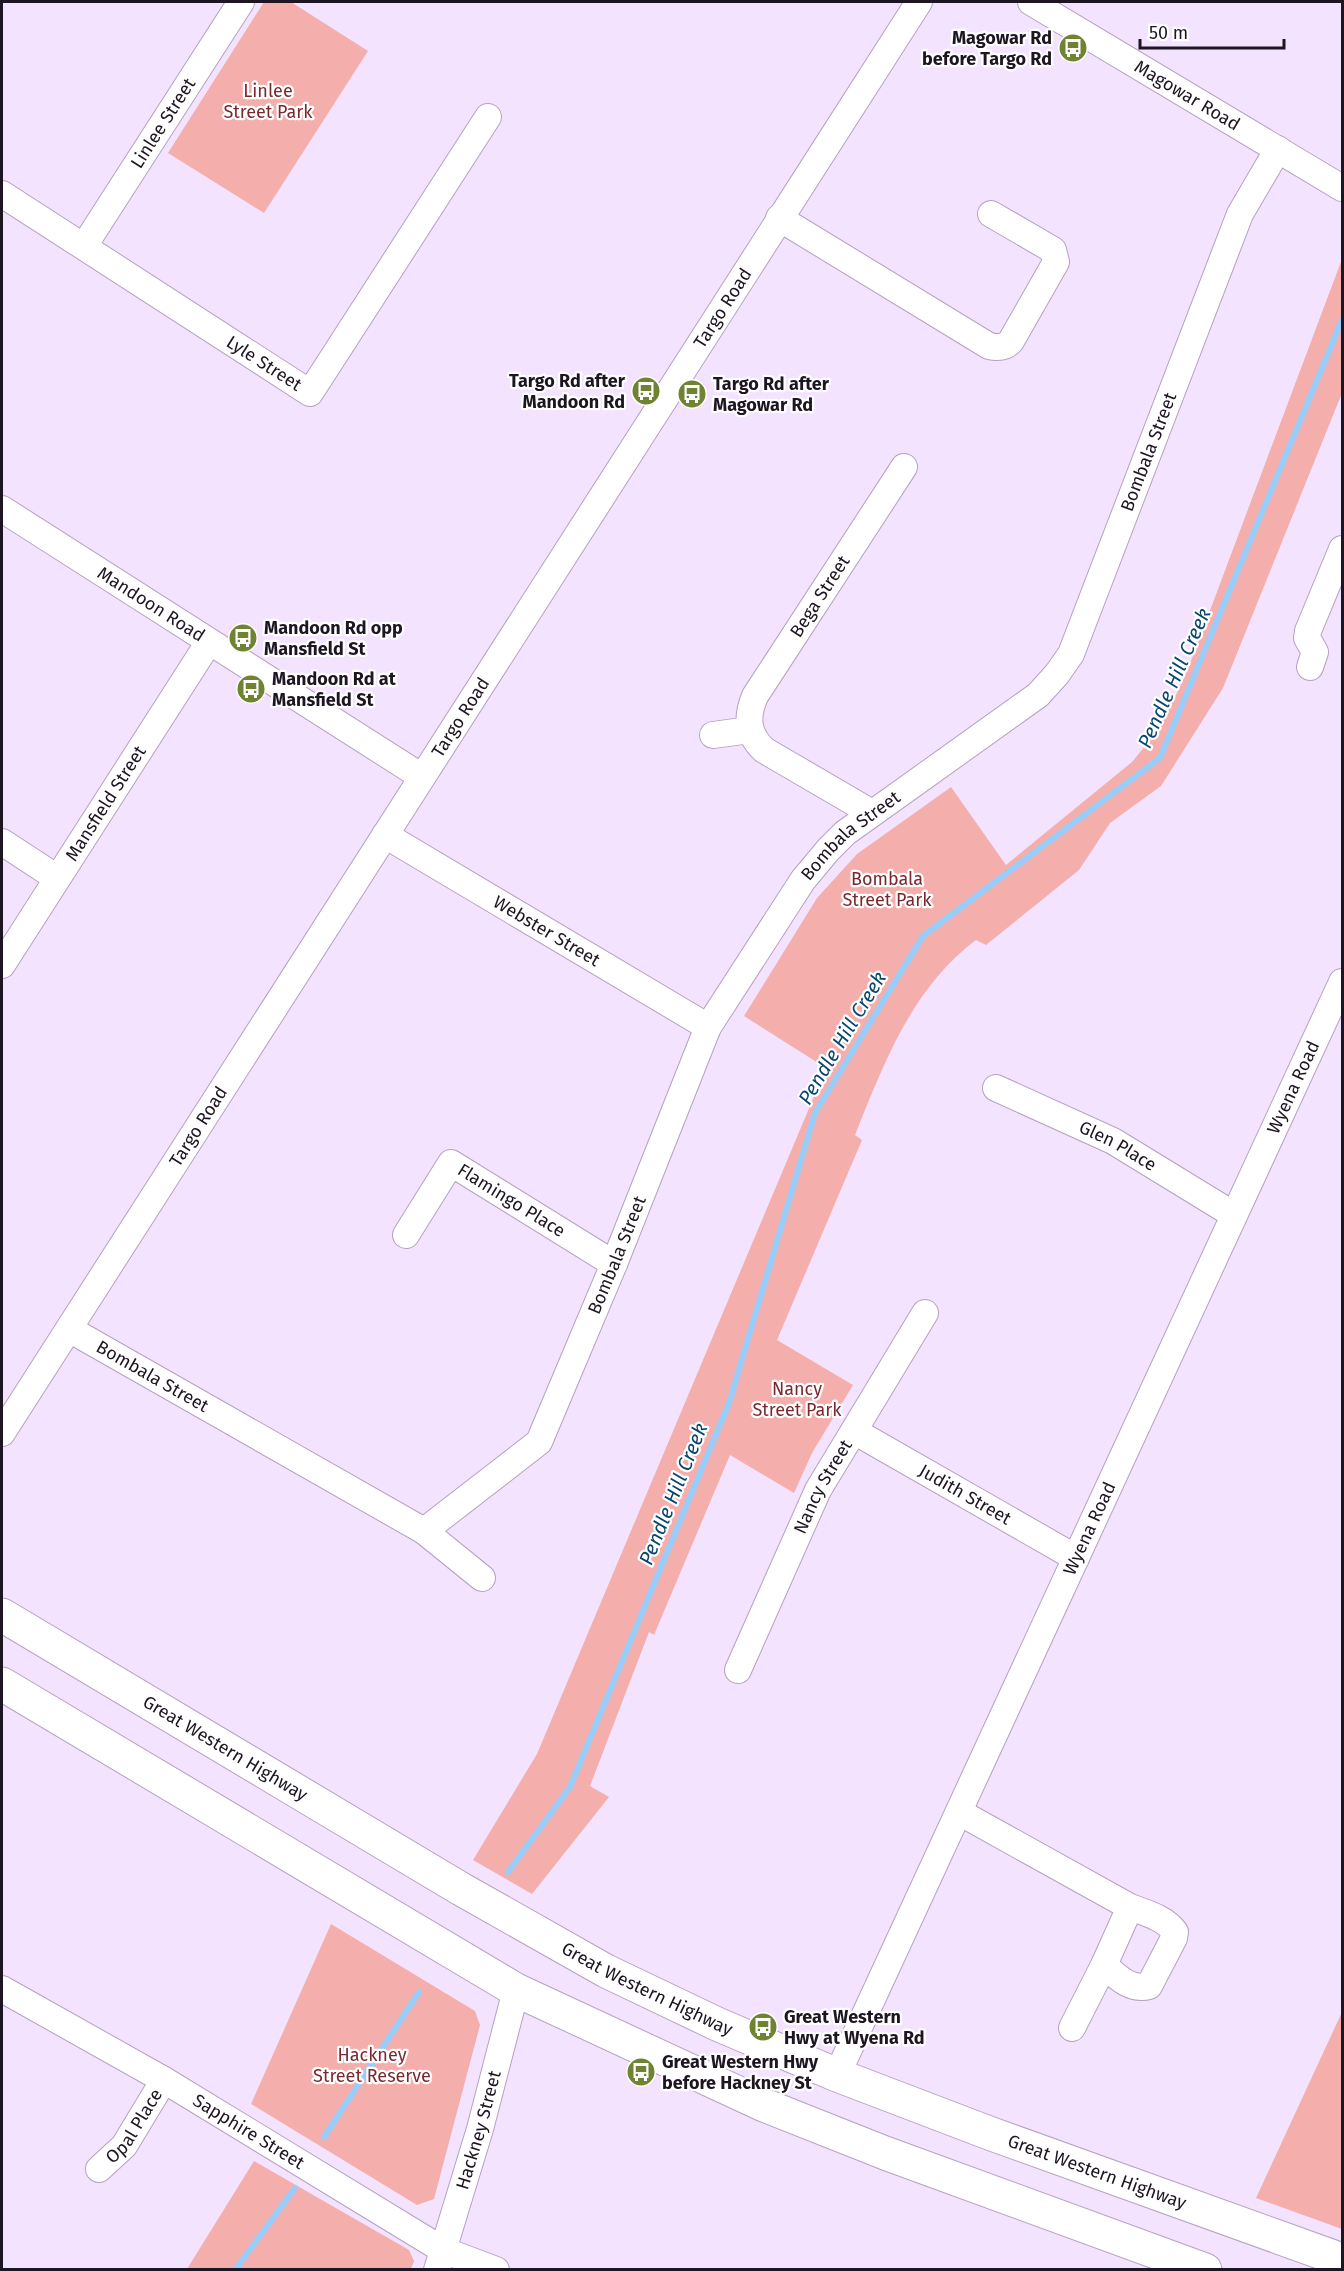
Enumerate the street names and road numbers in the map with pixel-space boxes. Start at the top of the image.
street label: Magowar Road [1130,55,1244,135]
street label: Linlee Street [126,74,200,173]
street label: Targo Road [689,264,757,352]
street label: Lyle Street [222,331,306,396]
street label: Bombala Street [1116,389,1182,515]
street label: Bega Street [785,551,855,641]
street label: Mandoon Road [93,562,209,647]
street label: Targo Road [427,673,494,761]
street label: Mansfield Street [61,741,151,865]
street label: Bombala Street [796,786,905,885]
street label: Webster Street [489,891,604,971]
street label: Wyena Road [1262,1037,1324,1137]
street label: Targo Road [165,1082,232,1171]
street label: Glen Place [1076,1116,1161,1176]
street label: Flamingo Place [454,1159,569,1242]
street label: Bombala Street [583,1192,651,1317]
street label: Bombala Street [92,1336,213,1417]
street label: Nancy Street [789,1435,857,1537]
street label: Judith Street [915,1460,1015,1530]
street label: Wyena Road [1059,1478,1120,1579]
street label: Great Western Highway [139,1691,312,1806]
street label: Great Western Highway [558,1937,736,2040]
street label: Hackney Street [451,2068,506,2192]
street label: Opal Place [101,2085,167,2168]
street label: Sapphire Street [189,2089,309,2174]
street label: Great Western Highway [1005,2130,1189,2214]

